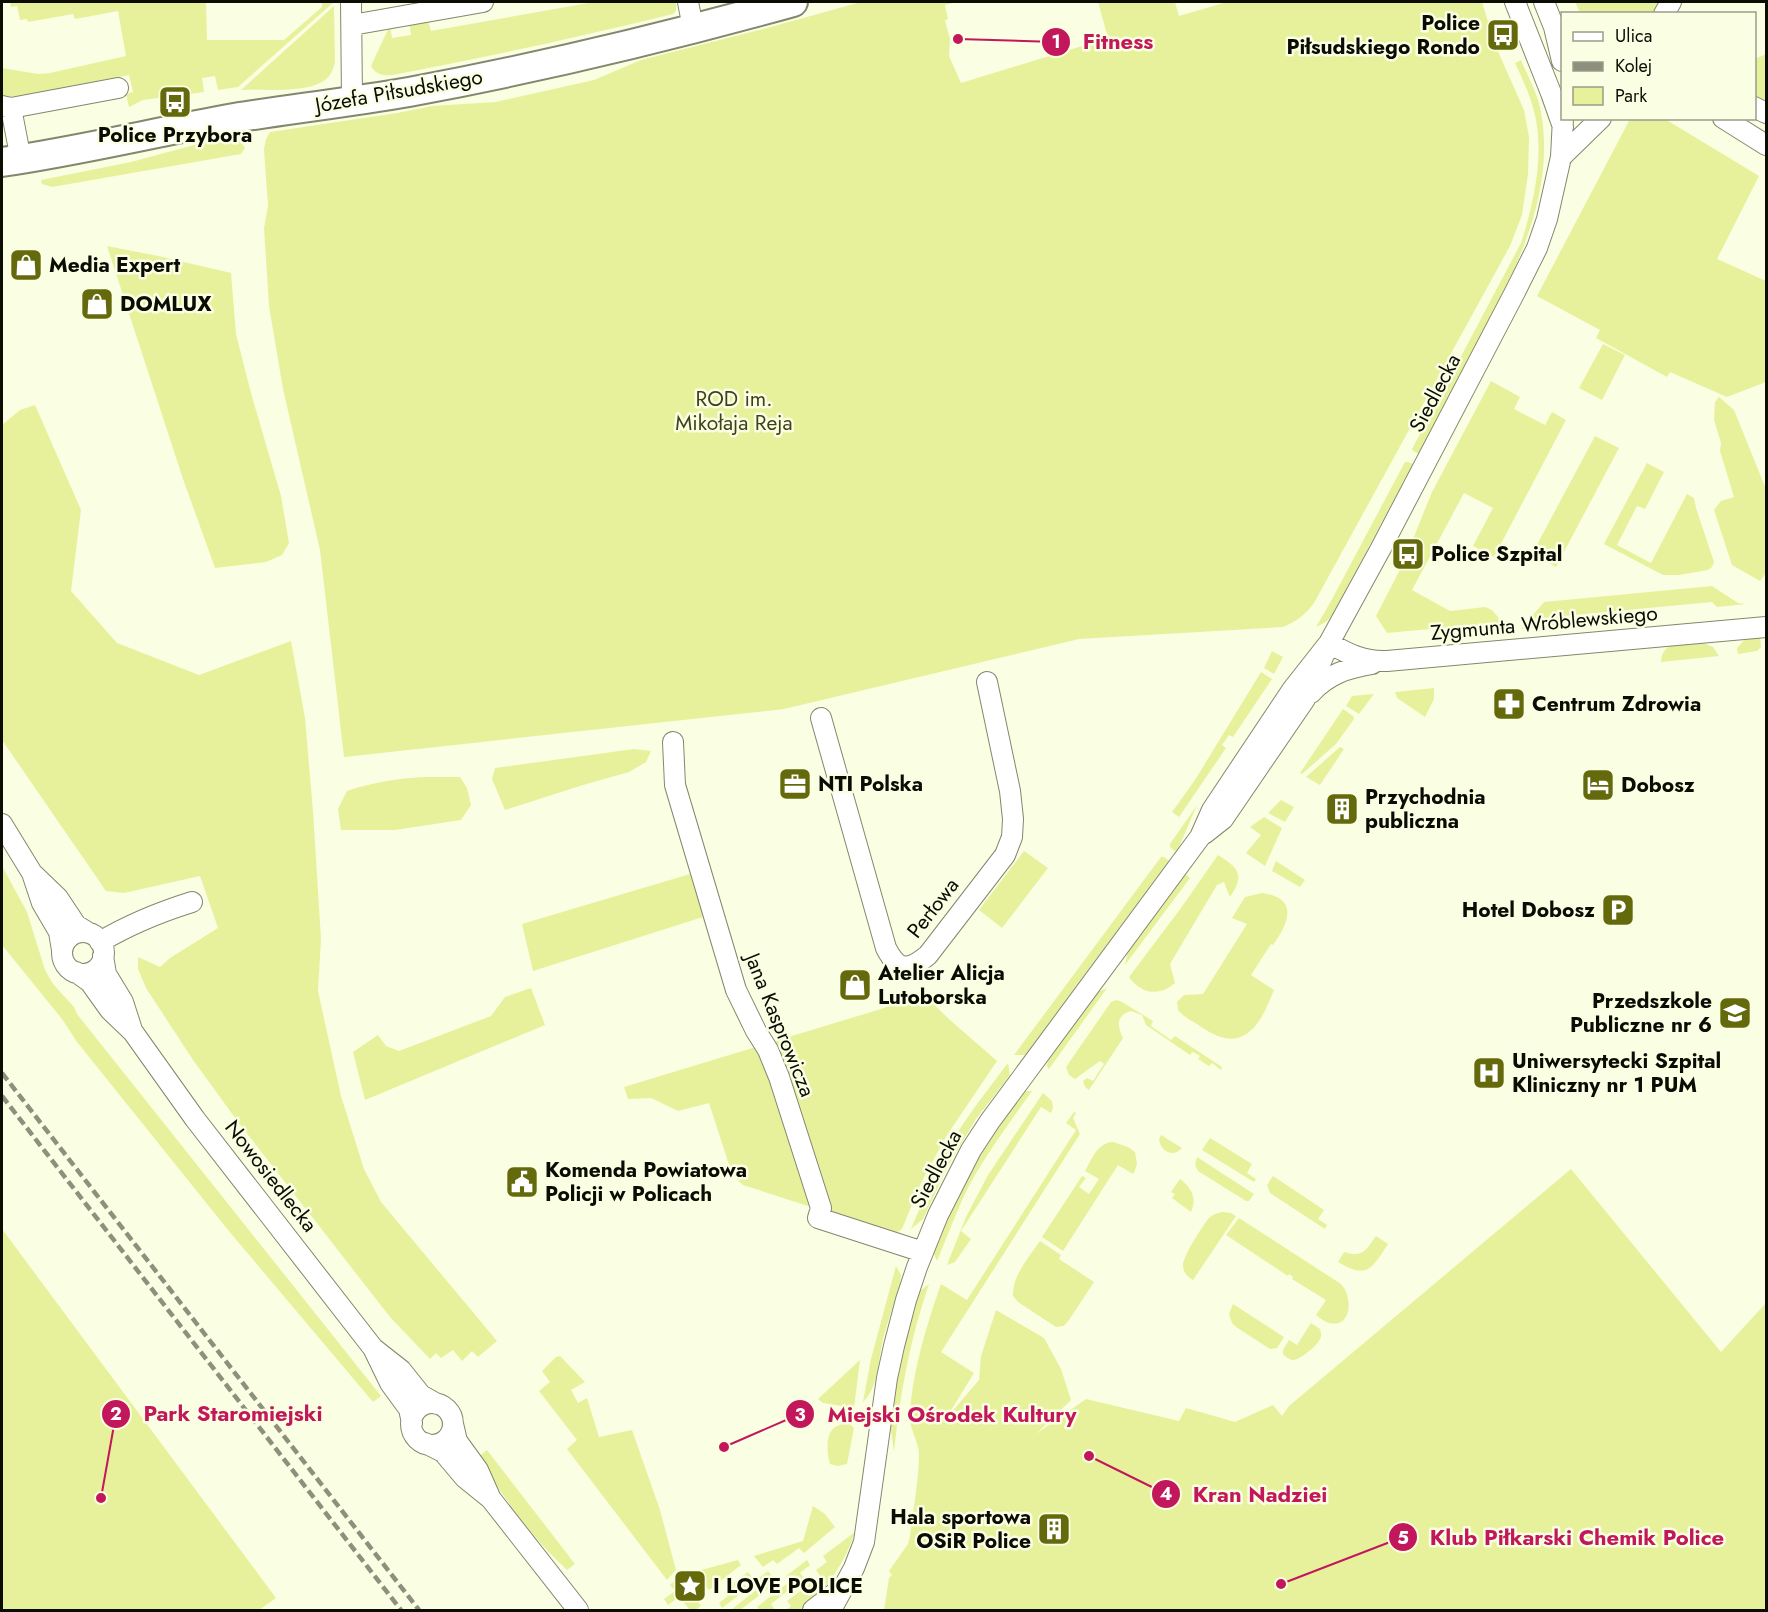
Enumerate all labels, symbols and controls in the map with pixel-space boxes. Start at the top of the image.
place label: Police Piłsudskiego Rondo [1286,8,1480,62]
legend [1561,12,1756,120]
bus stop icon: Police Piłsudskiego Rondo [1485,17,1521,53]
callout: Fitness [1041,22,1165,62]
text: Ulica [1615,23,1652,49]
text: Fitness [1083,25,1153,57]
text: 1 [1051,29,1061,55]
text: Kolej [1615,53,1652,79]
street label: Józefa Piłsudskiego [310,62,485,121]
text: Park [1615,83,1647,109]
bus stop icon: Police Przybora [157,84,193,120]
place label: Police Przybora [98,120,252,150]
shop icon: Media Expert [8,247,44,283]
place label: Media Expert [49,250,181,280]
shop icon: DOMLUX [79,286,115,322]
place label: DOMLUX [120,289,212,319]
street label: Siedlecka [1402,349,1468,437]
park label: ROD im. Mikołaja Reja [675,384,793,438]
bus stop icon: Police Szpital [1390,536,1426,572]
place label: Police Szpital [1431,539,1563,569]
street label: Zygmunta Wróblewskiego [1429,598,1659,648]
pharmacy icon: Centrum Zdrowia [1491,686,1527,722]
place label: Centrum Zdrowia [1532,689,1701,719]
office icon: NTI Polska [777,766,813,802]
hotel icon: Dobosz [1580,767,1616,803]
place label: NTI Polska [818,769,923,799]
place label: Dobosz [1621,770,1695,800]
place label: Przychodnia publiczna [1365,782,1486,836]
building icon: Przychodnia publiczna [1324,791,1360,827]
street label: Perłowa [900,871,966,945]
parking icon: Hotel Dobosz [1600,892,1636,928]
place label: Hotel Dobosz [1462,895,1595,925]
street label: Jana Kasprowicza [736,946,822,1101]
place label: Atelier Alicja Lutoborska [877,958,1005,1012]
shop icon: Atelier Alicja Lutoborska [837,967,873,1003]
place label: Przedszkole Publiczne nr 6 [1570,986,1712,1040]
school or university icon: Przedszkole Publiczne nr 6 [1717,995,1753,1031]
place label: Uniwersytecki Szpital Kliniczny nr 1 PUM [1512,1046,1721,1100]
hospital icon: Uniwersytecki Szpital Kliniczny nr 1 PUM [1471,1055,1507,1091]
street label: Nowosiedlecka [218,1114,324,1238]
street label: Siedlecka [903,1125,969,1213]
place label: Komenda Powiatowa Policji w Policach [545,1155,747,1209]
public building icon: Komenda Powiatowa Policji w Policach [504,1164,540,1200]
callout: Park Staromiejski [101,1394,335,1434]
callout: Miejski Ośrodek Kultury [785,1394,1088,1434]
text: Park Staromiejski [143,1397,323,1429]
text: Miejski Ośrodek Kultury [827,1398,1077,1430]
text: 2 [110,1401,122,1427]
text: 3 [794,1402,806,1428]
callout: Kran Nadziei [1151,1474,1339,1514]
text: Kran Nadziei [1193,1478,1327,1510]
text: 4 [1160,1481,1172,1507]
place label: Hala sportowa OSiR Police [890,1502,1031,1556]
building icon: Hala sportowa OSiR Police [1036,1511,1072,1547]
callout: Klub Piłkarski Chemik Police [1388,1517,1736,1557]
text: Klub Piłkarski Chemik Police [1430,1521,1724,1553]
text: 5 [1397,1525,1409,1551]
place icon: I LOVE POLICE [672,1568,708,1604]
place label: I LOVE POLICE [713,1571,863,1601]

